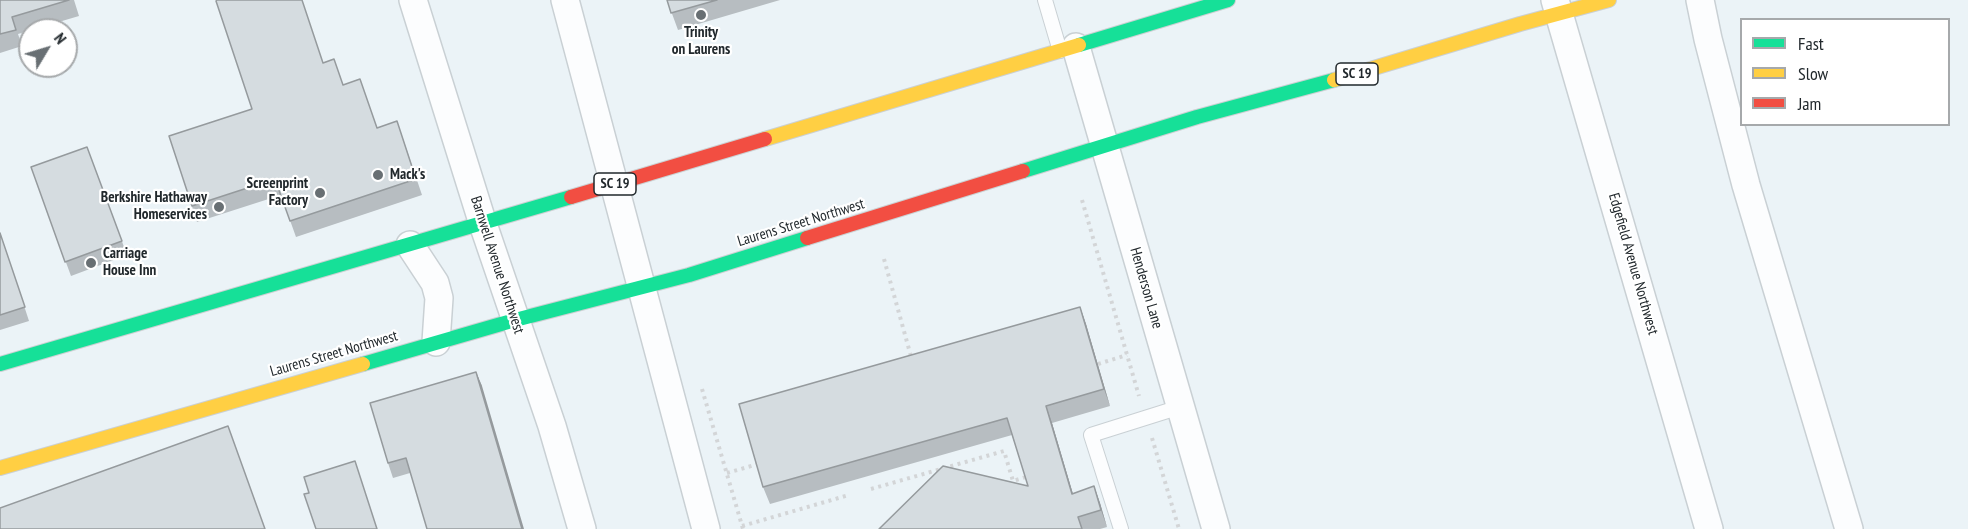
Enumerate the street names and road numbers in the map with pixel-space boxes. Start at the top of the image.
road number: SC 19 [1336,63,1378,85]
road number: SC 19 [594,173,636,195]
street label: Edgefield Avenue Northwest [1604,191,1662,337]
street label: Barnwell Avenue Northwest [466,194,528,336]
street label: Laurens Street Northwest [735,195,867,251]
street label: Henderson Lane [1126,245,1166,331]
street label: Laurens Street Northwest [268,327,400,381]

